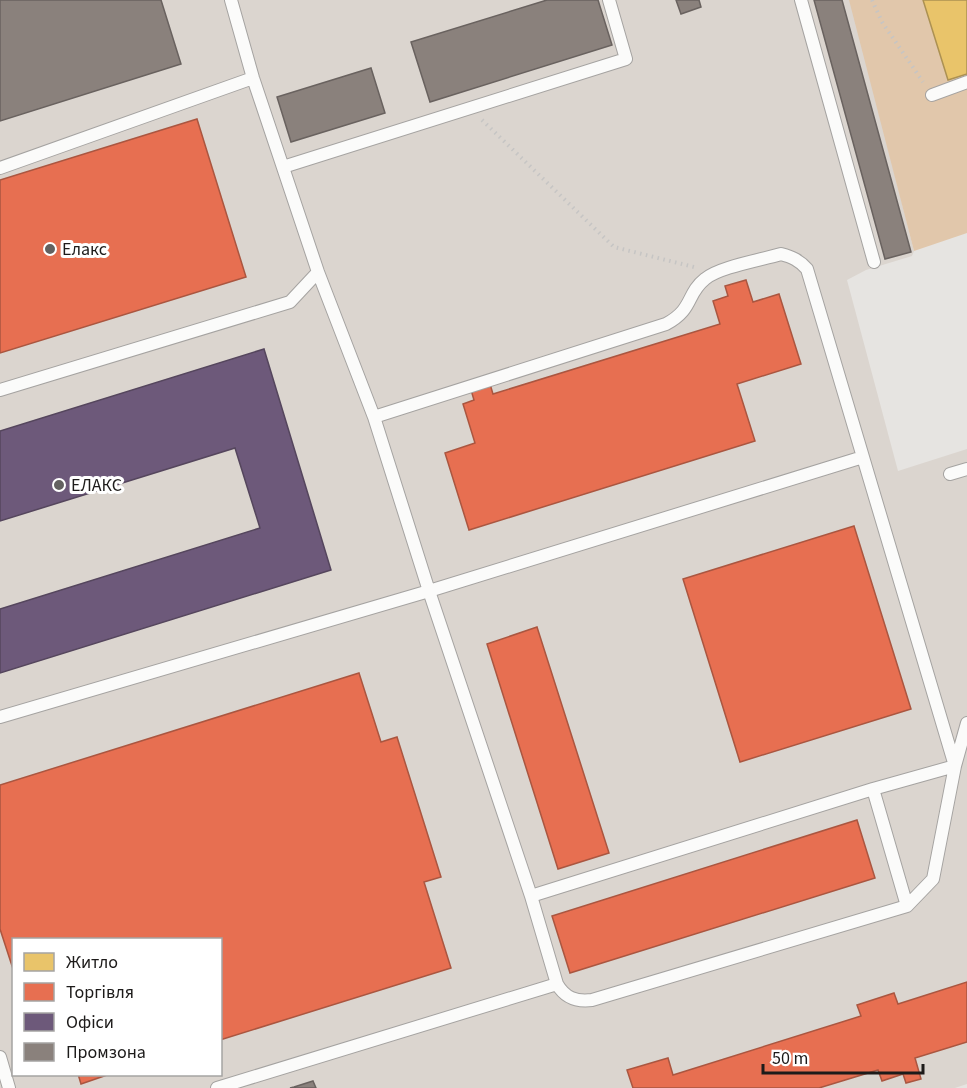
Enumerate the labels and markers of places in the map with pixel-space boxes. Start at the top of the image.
place label: Елакс [62,237,107,262]
marker: Елакс [43,242,57,256]
place label: ЕЛАКС [71,473,122,498]
marker: ЕЛАКС [52,478,66,492]

